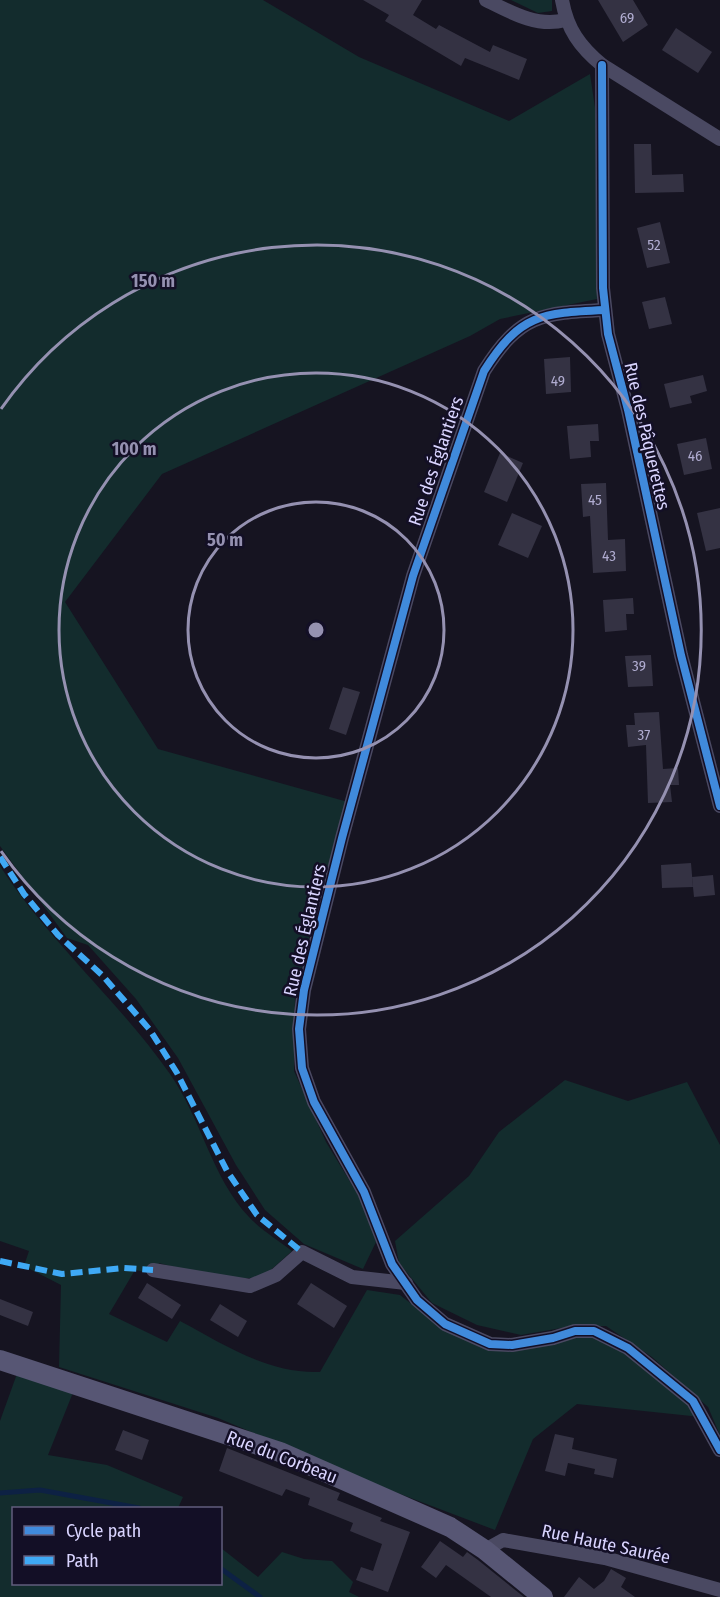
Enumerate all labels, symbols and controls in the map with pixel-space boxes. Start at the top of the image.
house number: 69 [620,9,634,27]
house number: 52 [647,236,661,254]
text: 150 m [131,270,175,292]
street label: Rue des Pâquerettes [619,360,675,512]
house number: 49 [551,372,565,390]
street label: Rue des Églantiers [403,393,469,529]
text: 100 m [112,438,156,460]
house number: 46 [688,447,702,465]
house number: 45 [588,491,602,509]
text: 50 m [207,529,243,551]
house number: 43 [602,547,616,565]
centre of rings [306,620,326,640]
house number: 39 [632,657,646,675]
house number: 37 [638,726,650,744]
street label: Rue des Églantiers [278,861,331,998]
street label: Rue du Corbeau [224,1426,340,1488]
legend [12,1507,222,1585]
text: Cycle path [66,1520,141,1542]
street label: Rue Haute Saurée [540,1520,672,1568]
text: Path [66,1550,99,1572]

